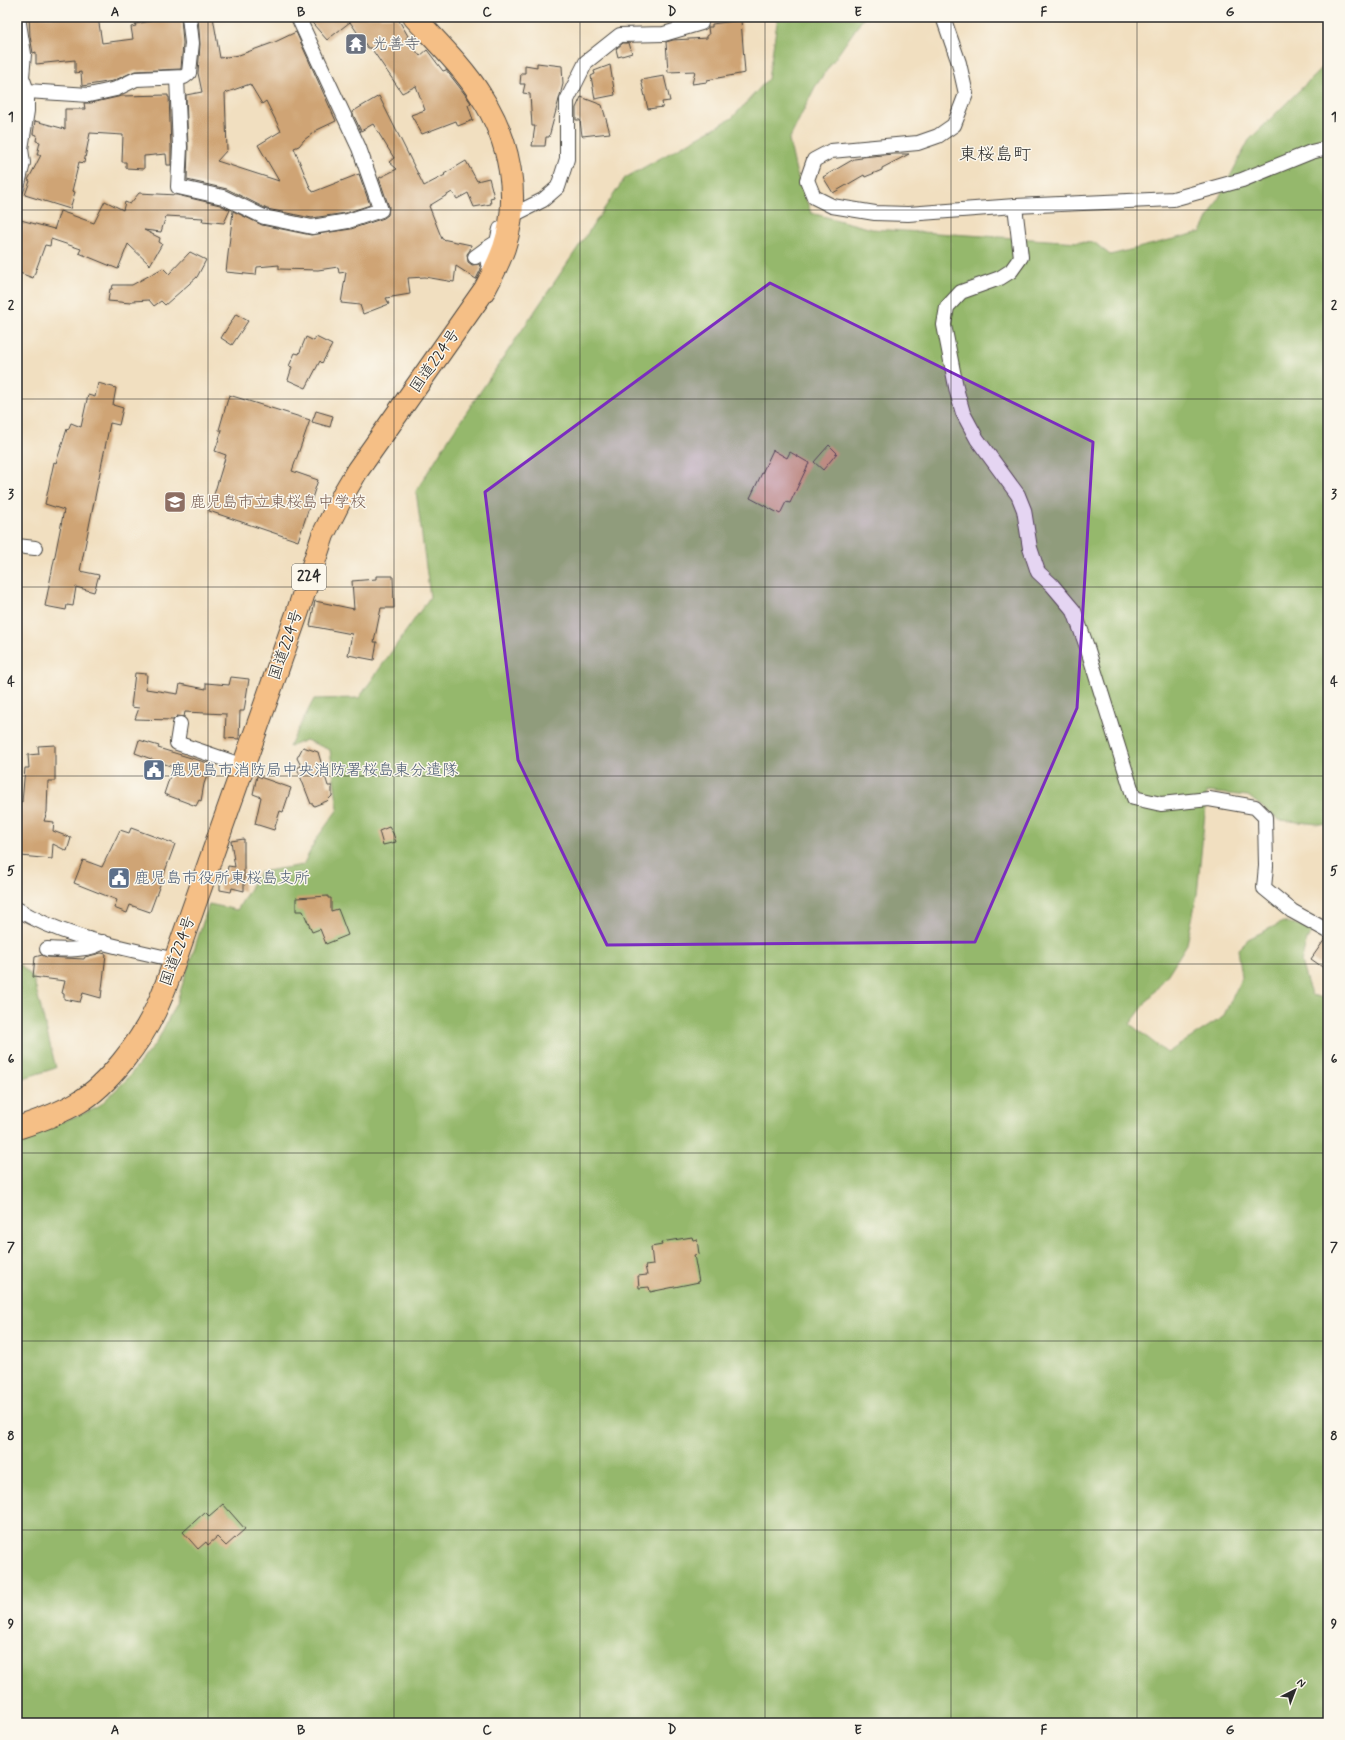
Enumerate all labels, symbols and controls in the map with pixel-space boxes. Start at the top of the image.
text: A [111,4,119,21]
text: B [297,4,306,21]
text: C [482,4,492,21]
text: D [668,4,677,21]
text: E [854,4,862,21]
text: F [1041,4,1048,21]
text: G [1226,4,1235,21]
temple icon: 光善寺 [343,31,369,57]
place label: 光善寺 [372,34,420,55]
text: 1 [8,109,14,126]
text: 1 [1331,109,1337,126]
district label: 東桜島町 [959,143,1031,167]
text: 2 [8,297,15,314]
text: 2 [1331,297,1338,314]
street label: 国道224号 [405,325,465,397]
text: 3 [8,486,14,503]
text: 3 [1331,486,1337,503]
school or university icon: 鹿児島市立東桜島中学校 [162,489,188,515]
place label: 鹿児島市立東桜島中学校 [190,492,366,513]
road number: 224 [292,564,326,590]
street label: 国道224号 [264,607,308,683]
text: 4 [7,674,15,691]
text: 4 [1330,674,1338,691]
public building icon: 鹿児島市消防局中央消防署桜島東分遣隊 [141,757,167,783]
place label: 鹿児島市消防局中央消防署桜島東分遣隊 [170,760,459,781]
text: 5 [7,863,15,880]
text: 5 [1330,863,1338,880]
public building icon: 鹿児島市役所東桜島支所 [106,865,132,891]
place label: 鹿児島市役所東桜島支所 [134,868,310,889]
street label: 国道224号 [156,913,200,989]
text: 6 [8,1051,15,1068]
text: 6 [1331,1051,1338,1068]
text: 7 [7,1239,15,1256]
text: 7 [1330,1239,1338,1256]
text: 8 [7,1428,15,1445]
text: 8 [1330,1428,1338,1445]
text: 9 [8,1616,15,1633]
text: 9 [1331,1616,1338,1633]
north arrow [1275,1670,1315,1710]
text: N [1294,1676,1308,1691]
text: A [111,1722,119,1739]
text: B [297,1722,306,1739]
text: C [482,1722,492,1739]
text: D [668,1722,677,1739]
text: E [854,1722,862,1739]
text: F [1041,1722,1048,1739]
text: G [1226,1722,1235,1739]

